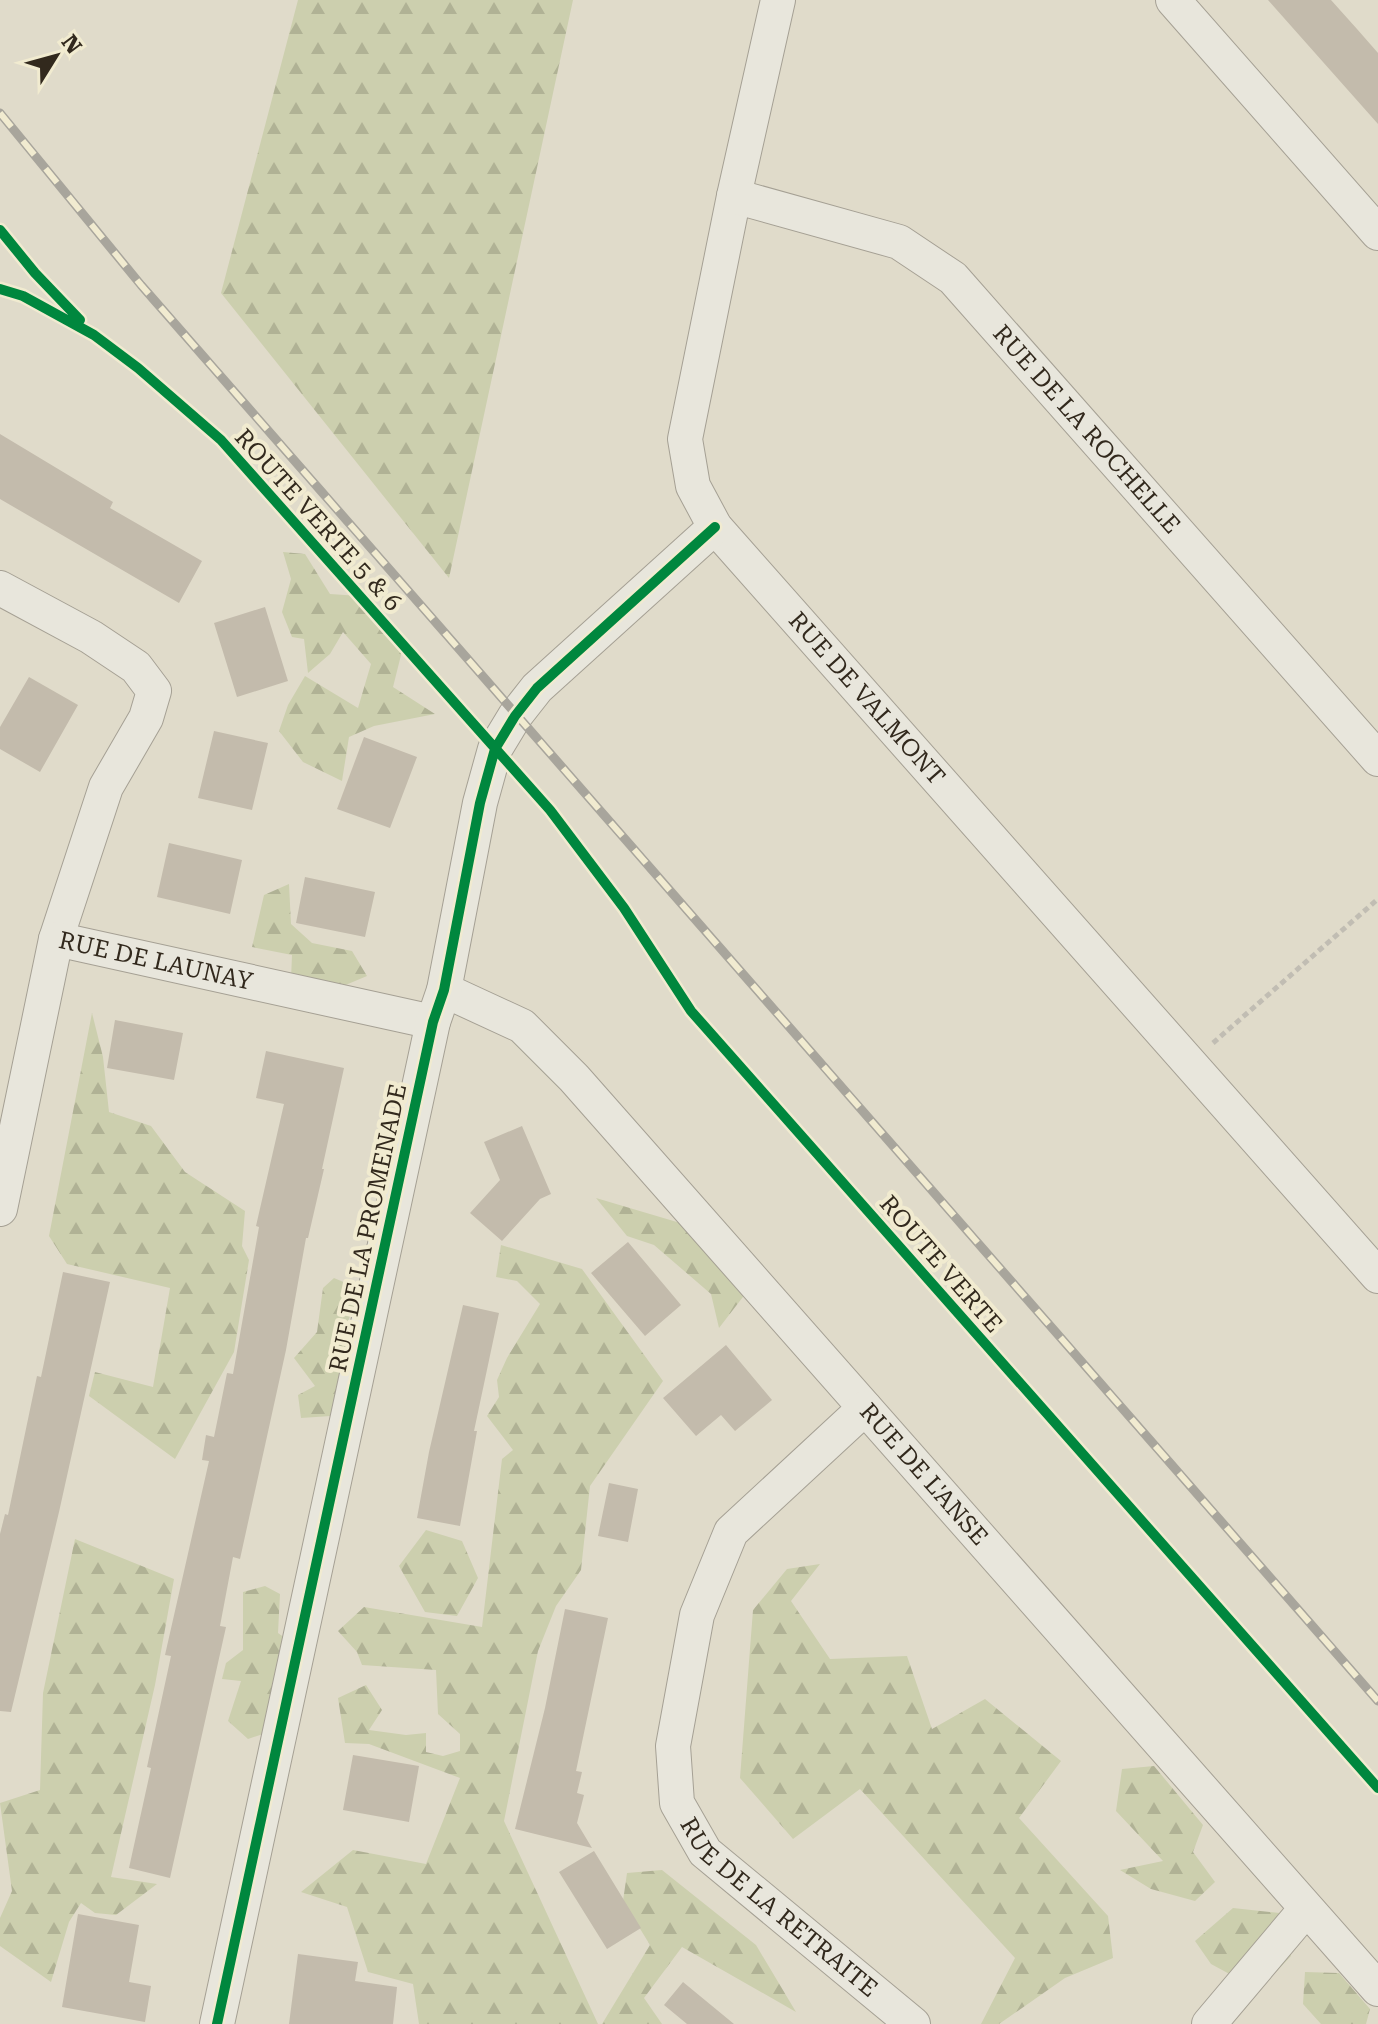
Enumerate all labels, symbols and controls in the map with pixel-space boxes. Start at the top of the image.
north arrow [16,16,96,96]
text: N [56,30,87,59]
street label: RUE DE LA ROCHELLE [987,319,1186,539]
street label: ROUTE VERTE 5 & 6 [229,423,407,617]
street label: RUE DE VALMONT [783,606,951,791]
street label: RUE DE LAUNAY [56,926,256,996]
street label: RUE DE LA PROMENADE [324,1081,412,1375]
street label: ROUTE VERTE [874,1190,1008,1338]
street label: RUE DE L'ANSE [854,1398,994,1551]
street label: RUE DE LA RETRAITE [674,1812,883,2003]

